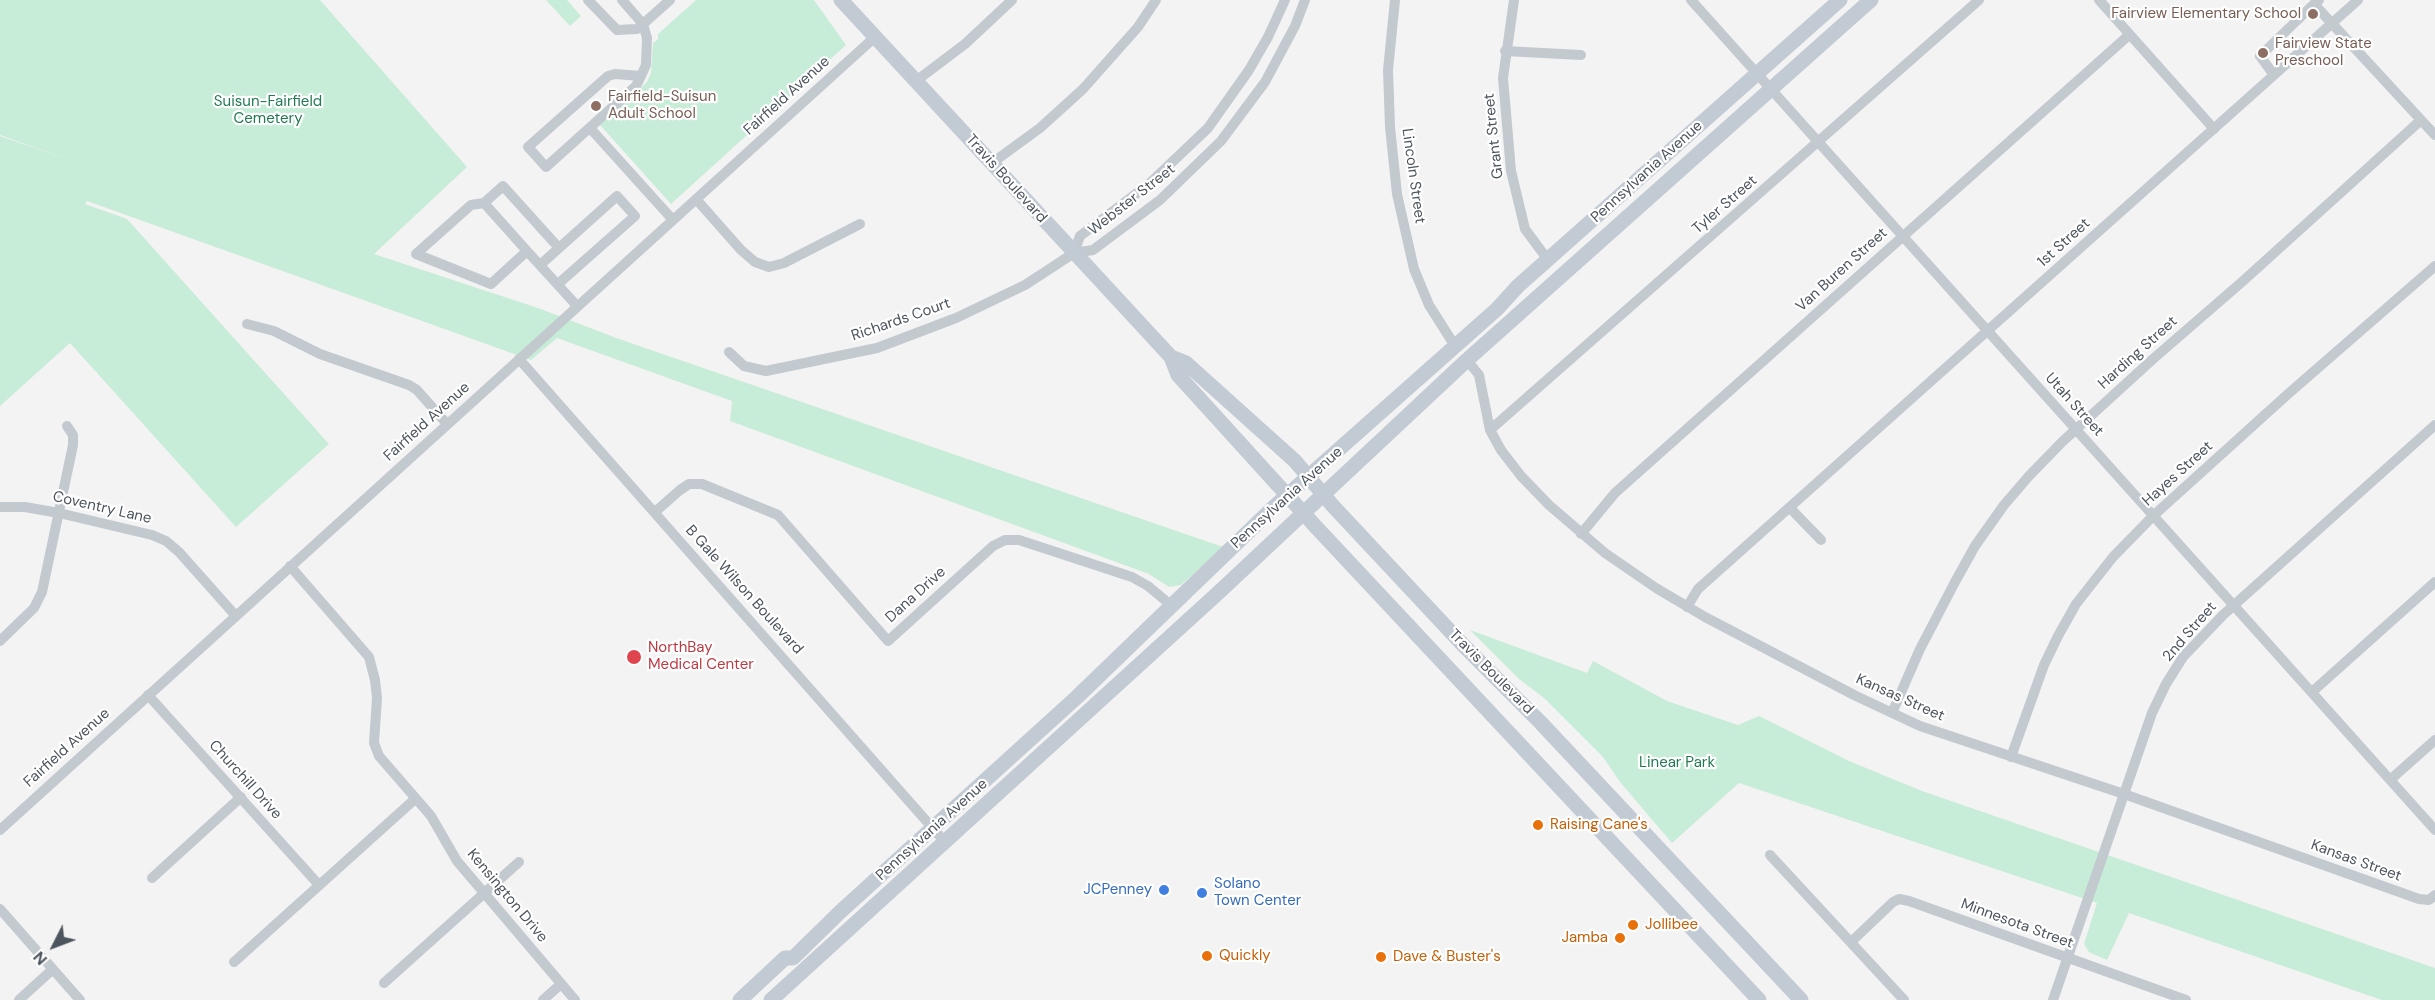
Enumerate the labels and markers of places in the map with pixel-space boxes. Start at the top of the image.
place label: Fairview Elementary School [2111,5,2301,23]
marker: Fairview Elementary School [2306,7,2320,21]
place label: Fairview State Preschool [2275,35,2372,70]
marker: Fairview State Preschool [2256,46,2270,60]
place label: Fairfield-Suisun Adult School [608,88,716,123]
marker: Fairfield-Suisun Adult School [589,99,603,113]
place label: NorthBay Medical Center [648,639,754,674]
marker: NorthBay Medical Center [625,648,643,666]
place label: Raising Cane's [1550,816,1648,834]
marker: Raising Cane's [1531,818,1545,832]
place label: Solano Town Center [1214,875,1301,910]
place label: JCPenney [1083,881,1152,899]
marker: JCPenney [1157,883,1171,897]
marker: Solano Town Center [1195,886,1209,900]
place label: Jollibee [1645,916,1698,934]
marker: Jollibee [1626,918,1640,932]
place label: Jamba [1561,929,1608,947]
marker: Jamba [1613,931,1627,945]
place label: Quickly [1219,947,1271,965]
place label: Dave & Buster's [1393,948,1501,966]
marker: Quickly [1200,949,1214,963]
marker: Dave & Buster's [1374,950,1388,964]

